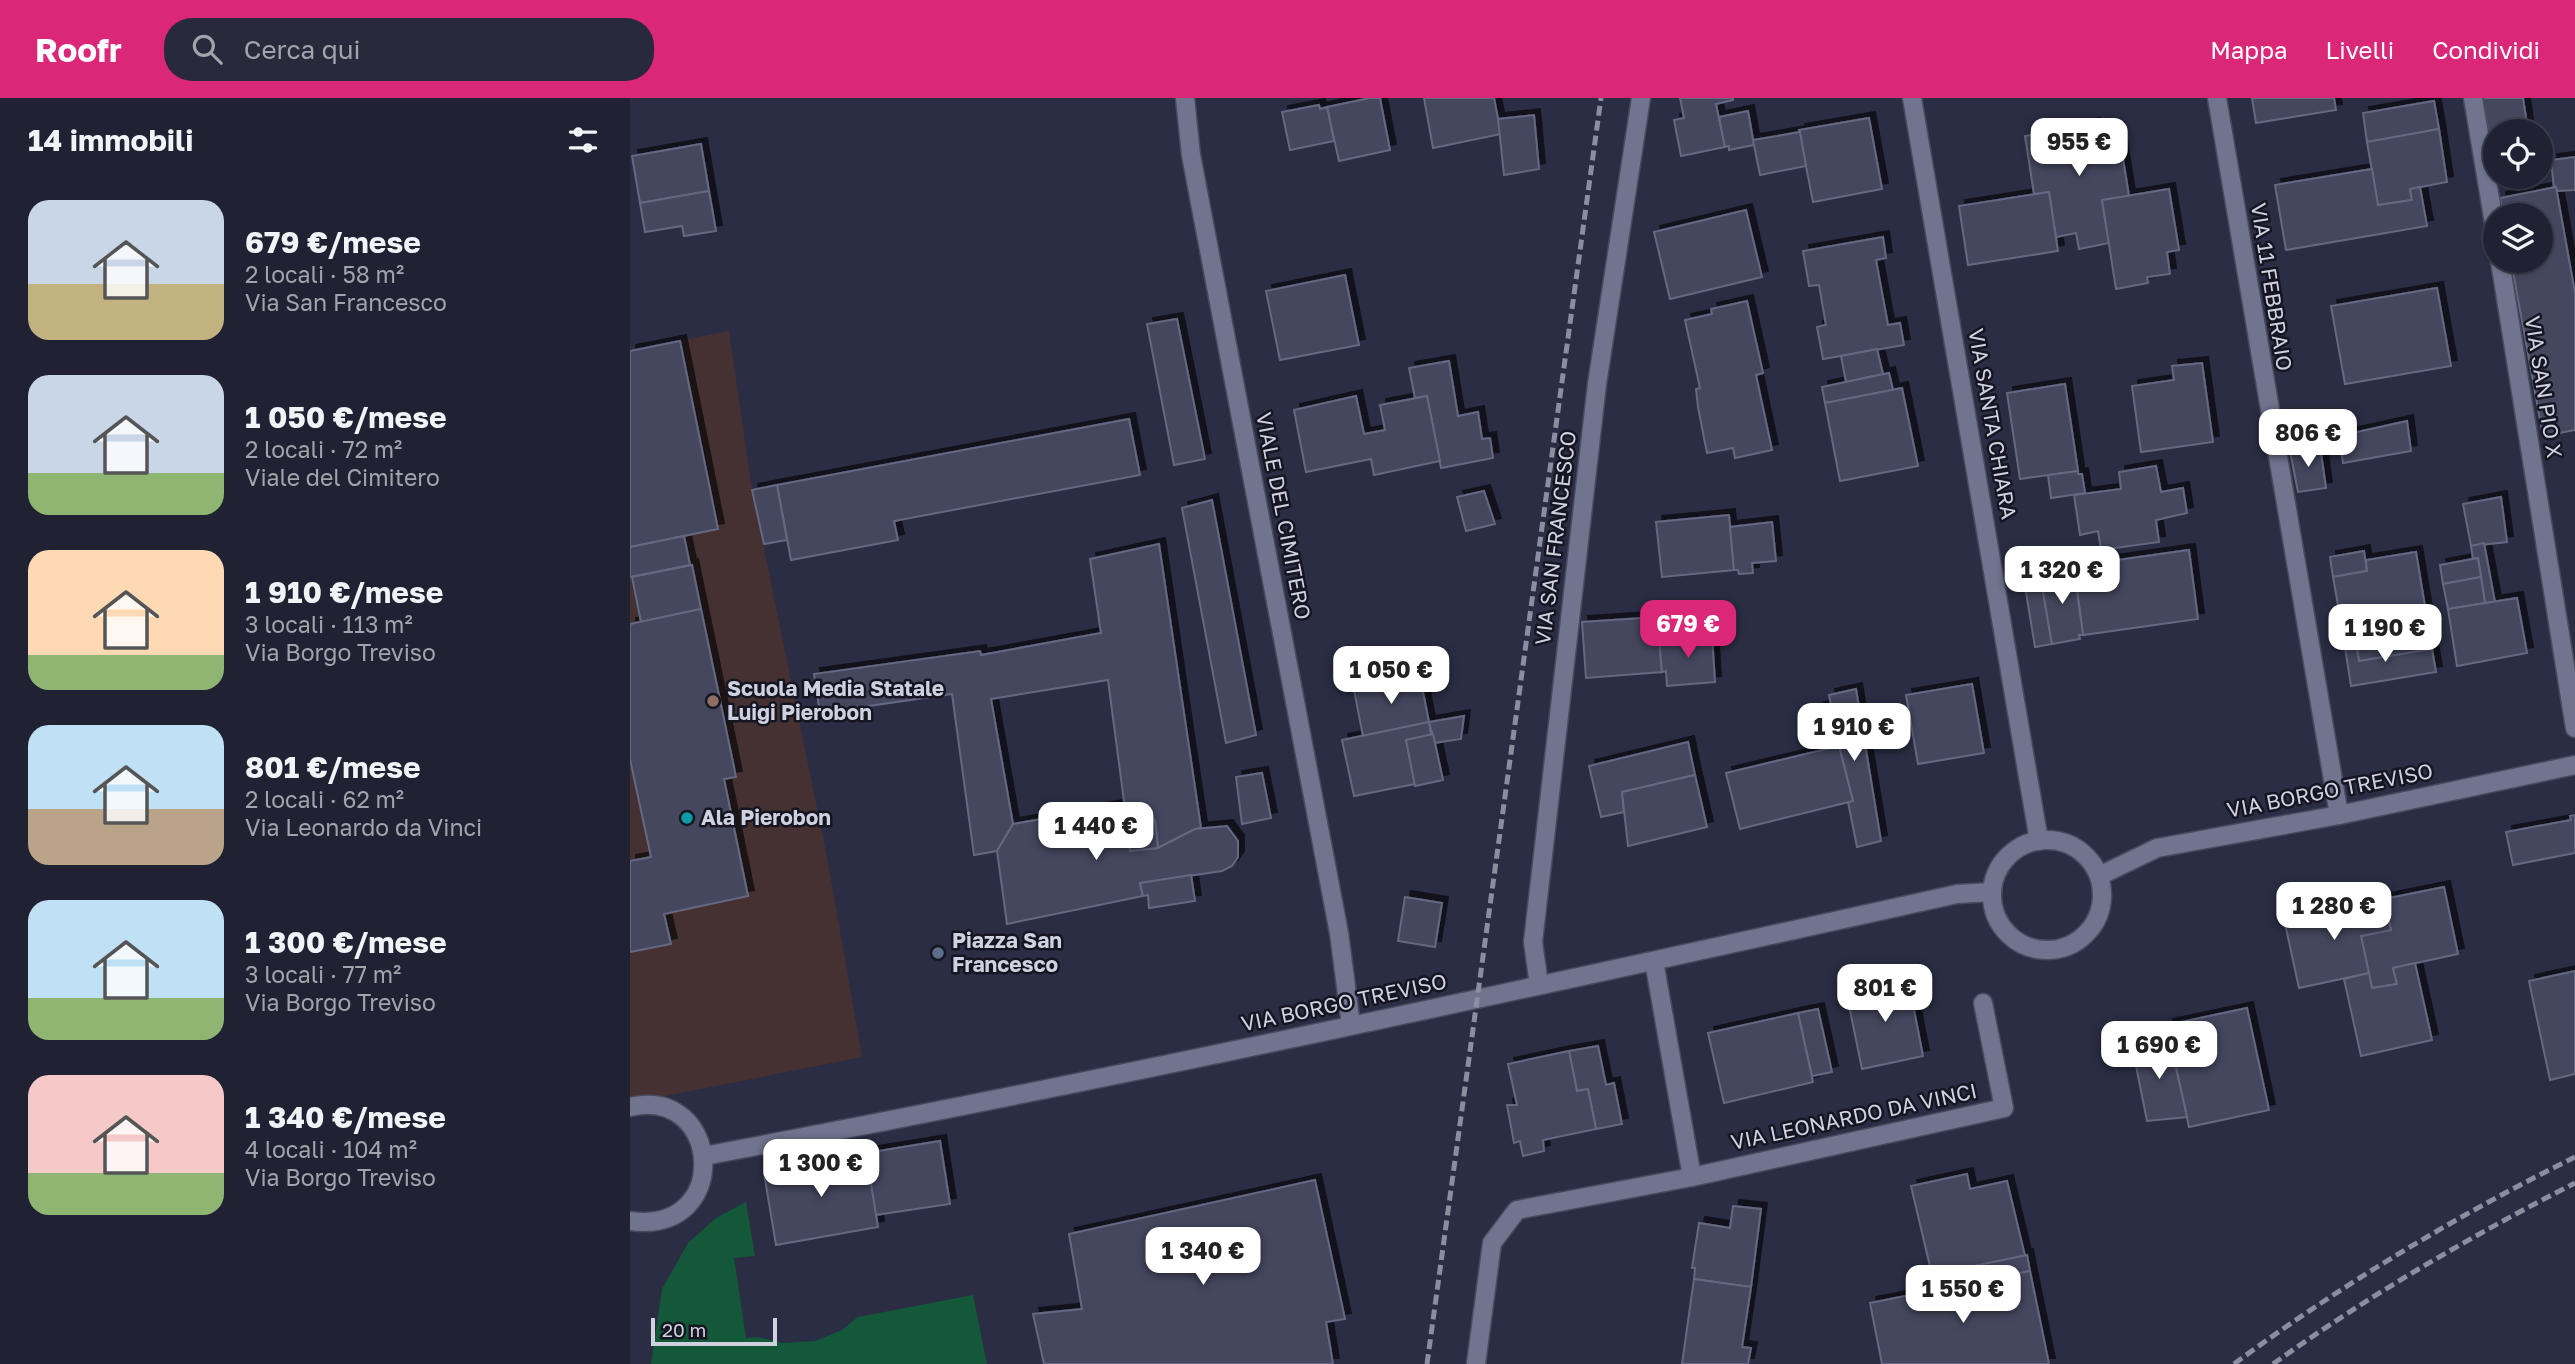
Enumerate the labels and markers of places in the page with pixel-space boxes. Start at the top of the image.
pin: 955 € [2030,118,2128,178]
pin: 806 € [2259,410,2357,469]
pin: 1 320 € [1997,546,2127,606]
pin: 679 € [1639,601,1737,660]
pin: 1 190 € [2320,604,2450,664]
pin: 1 050 € [1326,646,1456,706]
place label: Scuola Media Statale Luigi Pierobon [727,675,944,725]
marker: Scuola Media Statale Luigi Pierobon [705,693,721,709]
pin: 1 910 € [1789,704,1919,763]
pin: 1 440 € [1031,802,1161,862]
place label: Ala Pierobon [701,804,831,830]
marker: Ala Pierobon [679,810,695,826]
pin: 1 280 € [2269,882,2399,942]
place label: Piazza San Francesco [952,927,1062,977]
marker: Piazza San Francesco [930,945,946,961]
pin: 801 € [1836,964,1934,1024]
pin: 1 690 € [2094,1021,2224,1081]
pin: 1 300 € [756,1140,886,1199]
pin: 1 340 € [1138,1228,1268,1287]
pin: 1 550 € [1898,1266,2028,1325]

